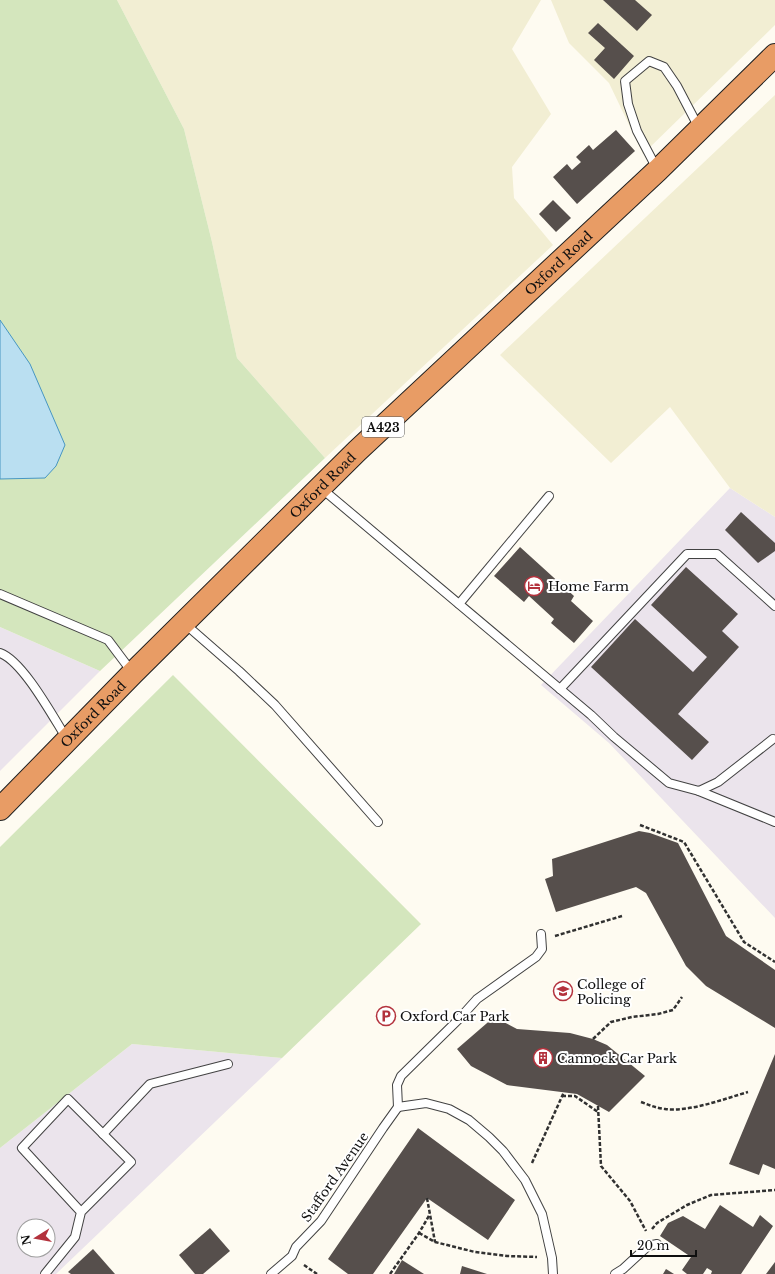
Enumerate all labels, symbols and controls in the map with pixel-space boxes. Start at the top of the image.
street label: Oxford Road [521,227,596,299]
road number: A423 [362,417,404,437]
street label: Oxford Road [286,448,359,522]
hotel icon: Home Farm [523,575,545,597]
place label: Home Farm [548,578,629,595]
street label: Oxford Road [57,677,130,751]
place label: College of Policing [577,976,646,1008]
school or university icon: College of Policing [552,980,574,1002]
parking icon: Oxford Car Park [375,1005,397,1027]
place label: Oxford Car Park [400,1008,510,1025]
building icon: Cannock Car Park [532,1047,554,1069]
place label: Cannock Car Park [557,1050,677,1067]
street label: Stafford Avenue [298,1129,372,1225]
north arrow [16,1218,56,1258]
scale bar [631,1232,696,1258]
text: N [18,1233,34,1246]
text: 20 m [637,1238,669,1253]

